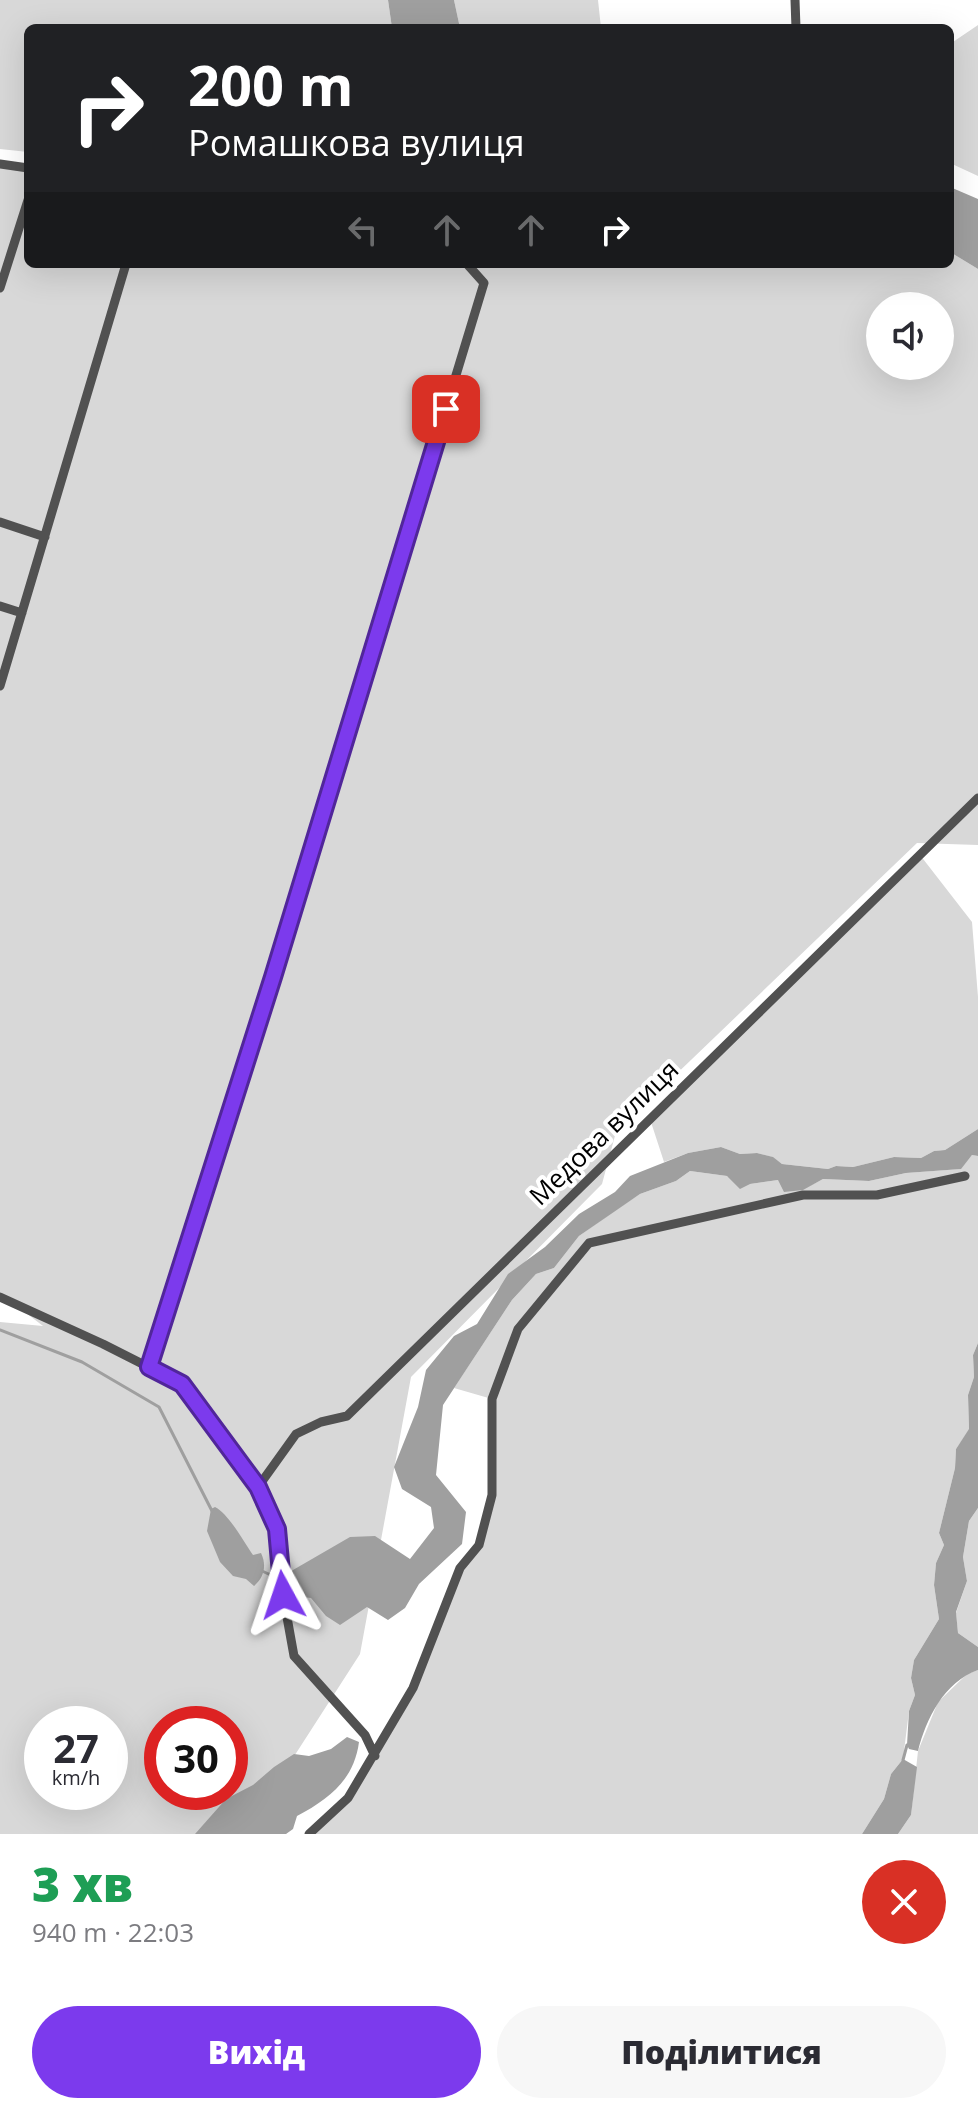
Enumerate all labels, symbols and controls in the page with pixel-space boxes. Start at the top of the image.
text: 200 m [188,46,354,122]
icon: right [56,56,160,160]
text: Ромашкова вулиця [188,118,525,167]
icon: left [341,208,385,252]
icon: ahead [425,208,469,252]
icon: ahead [509,208,553,252]
icon: right [593,208,637,252]
map controls [866,292,954,380]
button: sound [866,292,954,380]
pin [412,375,480,443]
icon: arrive [424,387,468,431]
street label: Медова вулиця [521,1052,686,1213]
position arrow [241,1553,325,1637]
speed limit sign: 30 [144,1706,248,1810]
text: 27 [53,1720,99,1775]
text: km/h [52,1764,100,1791]
text: 3 хв [32,1851,133,1916]
button: close [862,1860,946,1944]
text: 940 m · 22:03 [32,1914,194,1950]
button: Вихід [32,2006,481,2098]
button: Поділитися [497,2006,946,2098]

